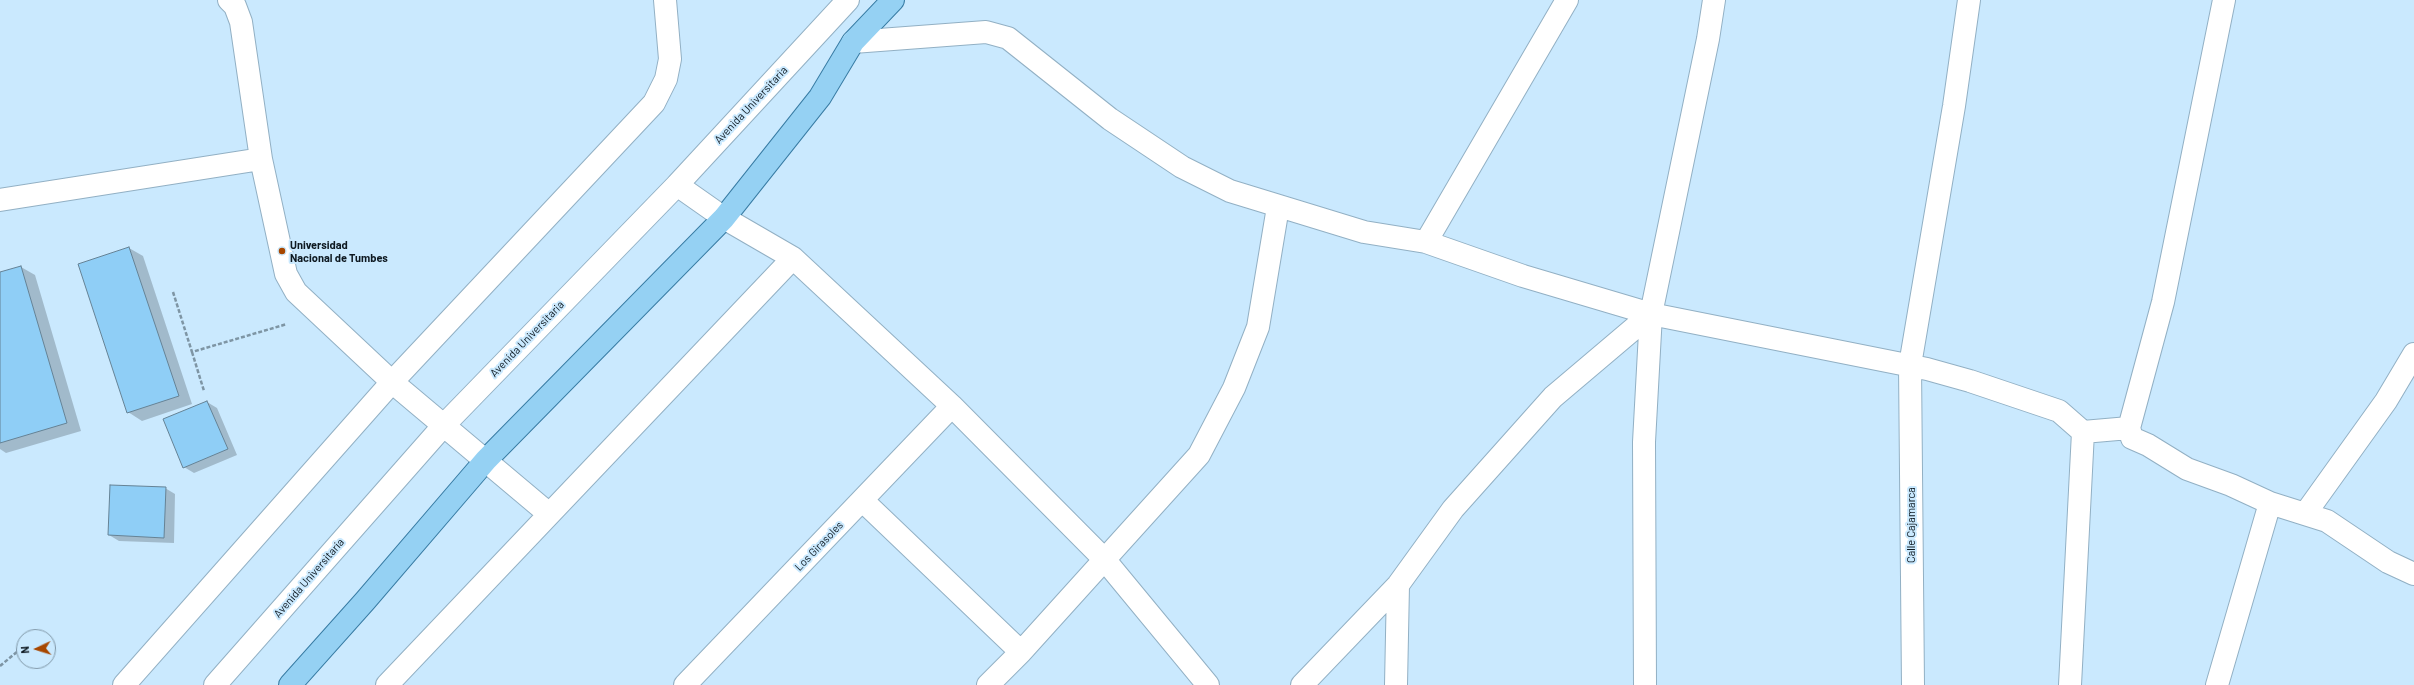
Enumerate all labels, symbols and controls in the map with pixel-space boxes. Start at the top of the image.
street label: Avenida Universitaria [712,64,790,146]
place label: Universidad Nacional de Tumbes [290,238,388,264]
marker: Universidad Nacional de Tumbes [277,246,287,256]
street label: Avenida Universitaria [487,298,567,380]
street label: Calle Cajamarca [1904,487,1918,563]
street label: Los Girasoles [792,518,846,574]
street label: Avenida Universitaria [271,536,347,620]
north arrow [16,629,56,669]
text: N [18,646,31,654]

